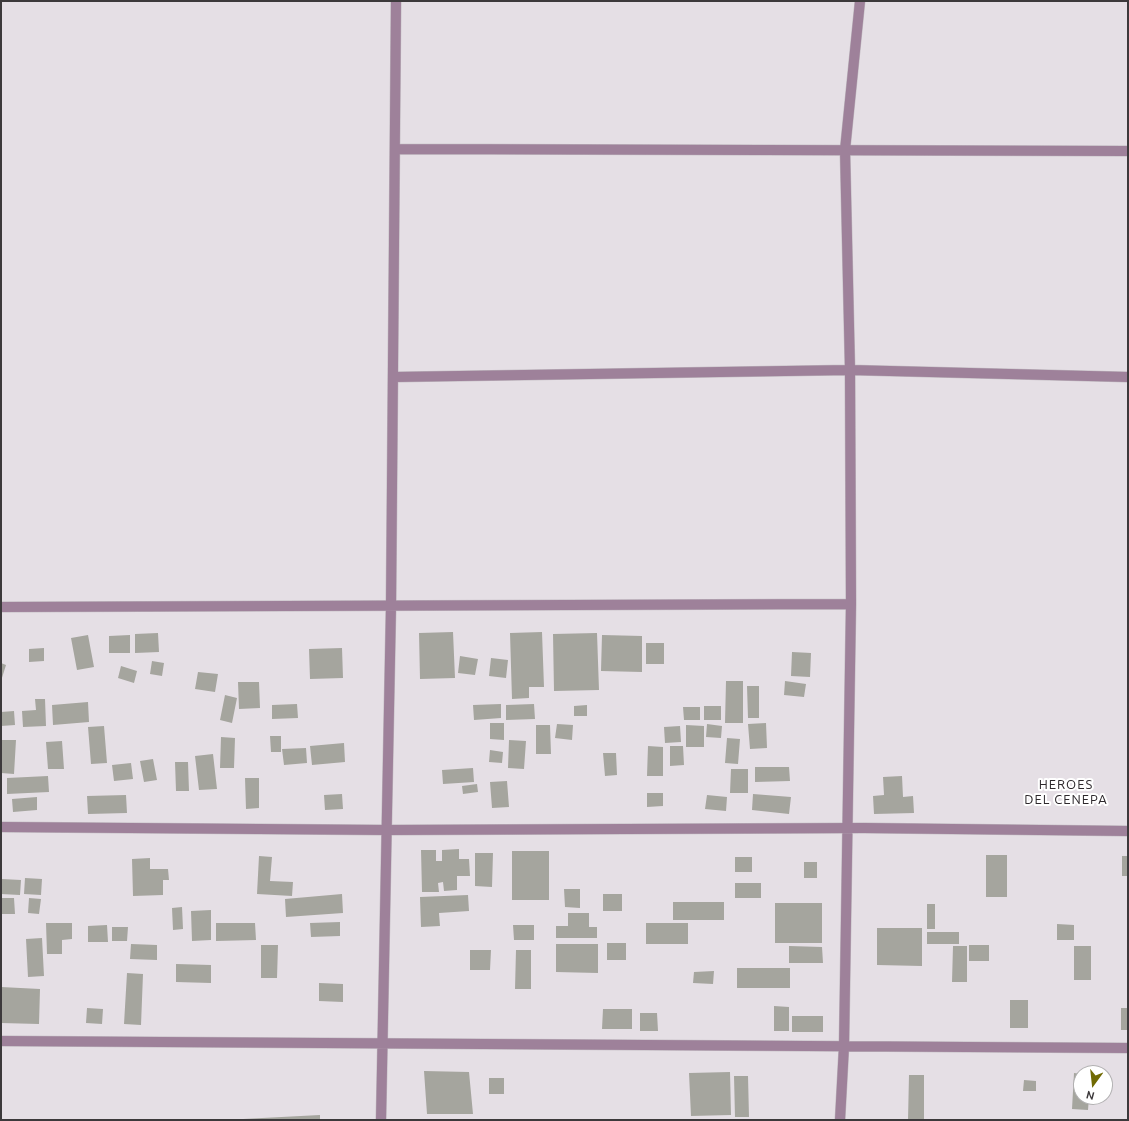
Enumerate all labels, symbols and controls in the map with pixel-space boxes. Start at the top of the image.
district label: HEROES DEL CENEPA [1024,777,1108,808]
north arrow [1073,1065,1113,1105]
text: N [1085,1089,1096,1102]

